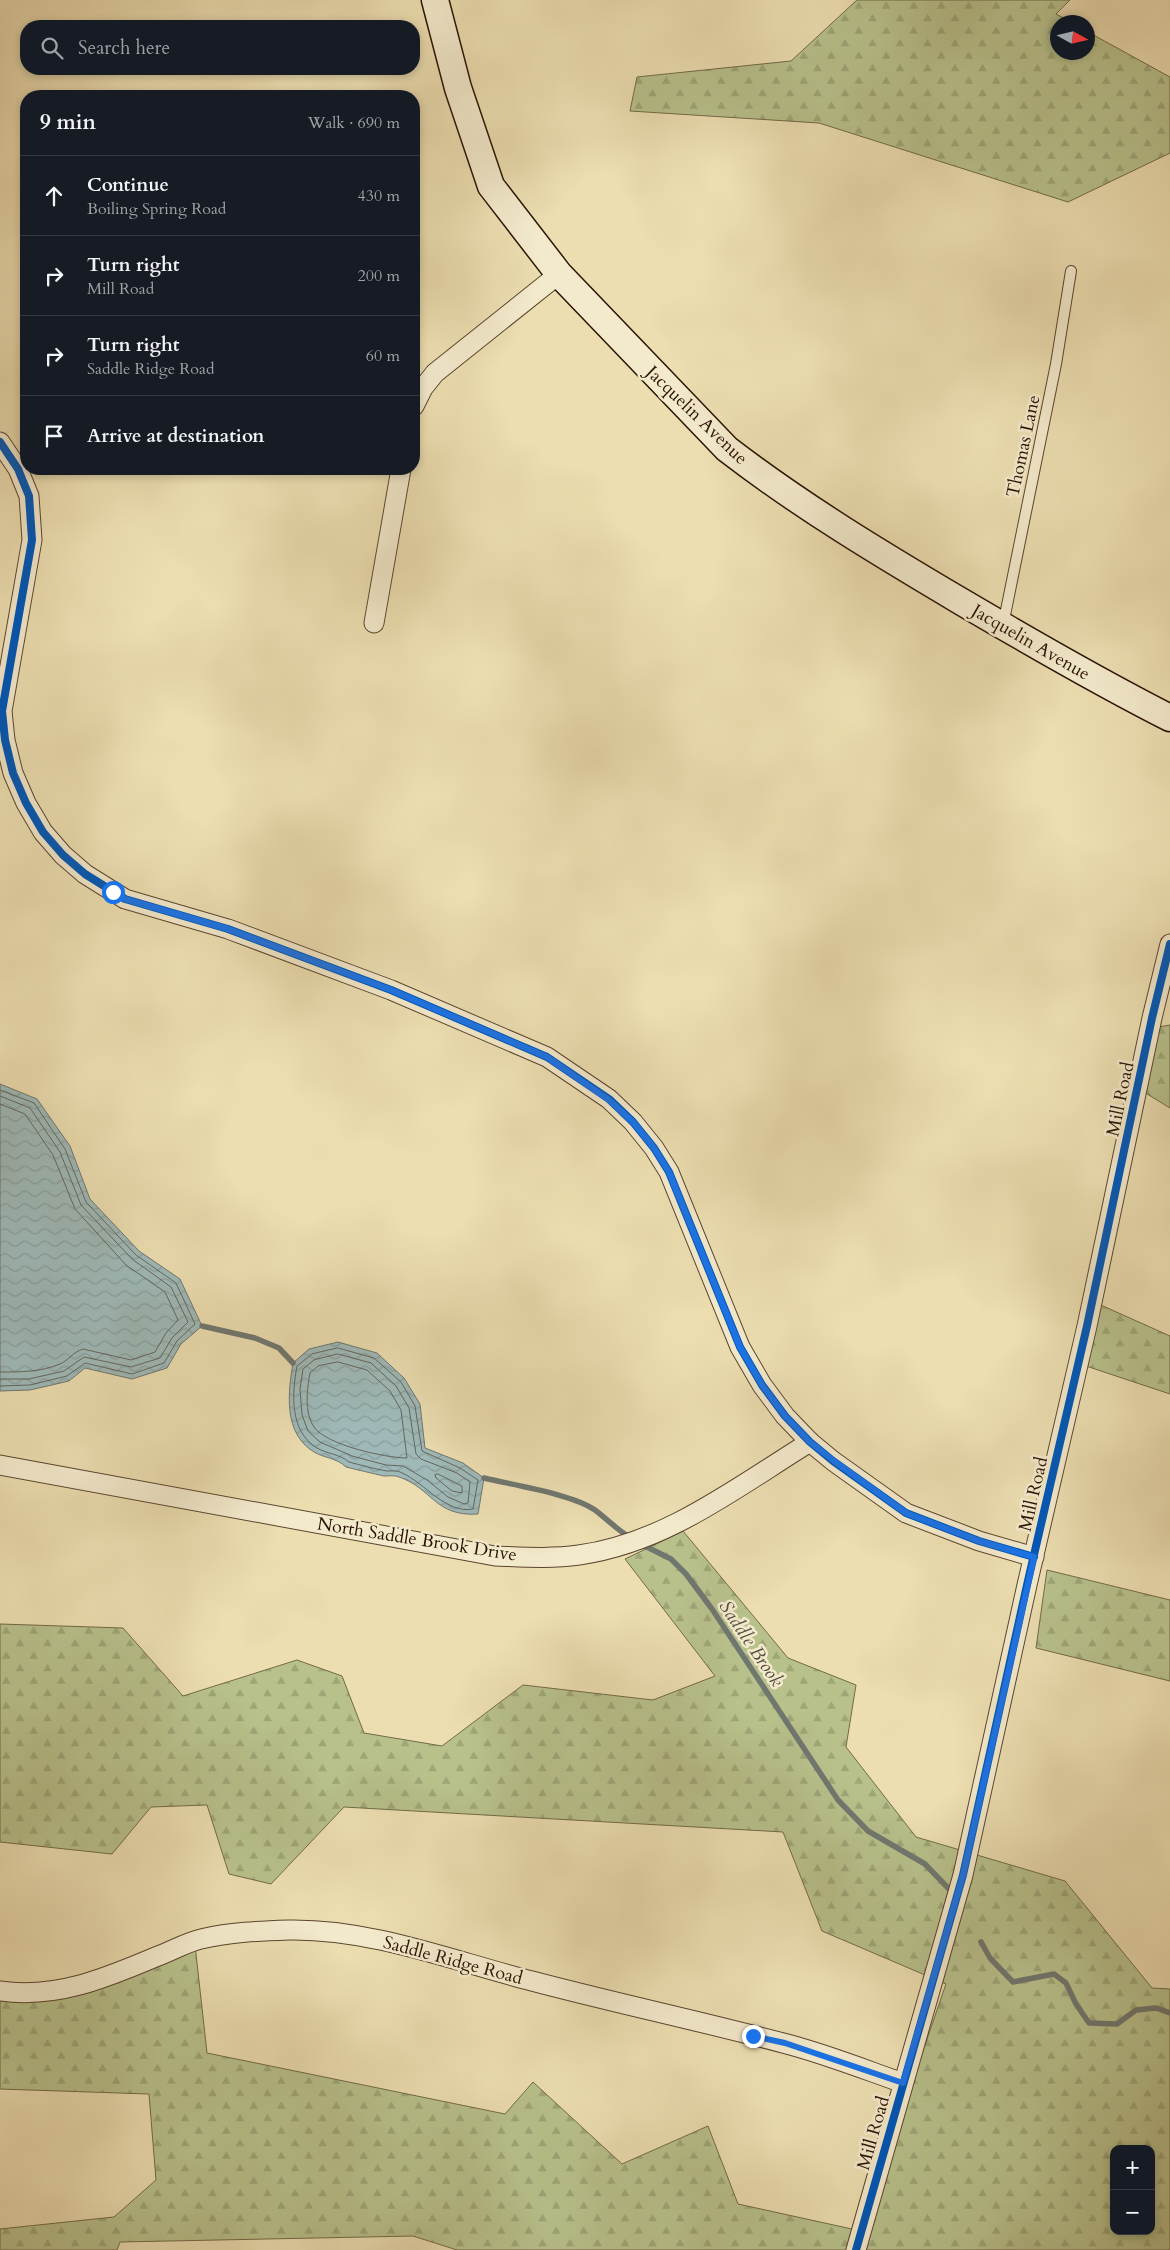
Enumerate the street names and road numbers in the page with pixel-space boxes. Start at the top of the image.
street label: Jacquelin Avenue [638,358,753,470]
street label: Thomas Lane [1000,393,1047,499]
street label: Jacquelin Avenue [964,597,1095,686]
street label: Mill Road [1100,1059,1141,1139]
street label: Mill Road [1013,1454,1054,1534]
street label: North Saddle Brook Drive [315,1511,519,1568]
street label: Saddle Ridge Road [380,1930,526,1991]
street label: Mill Road [851,2093,896,2173]

